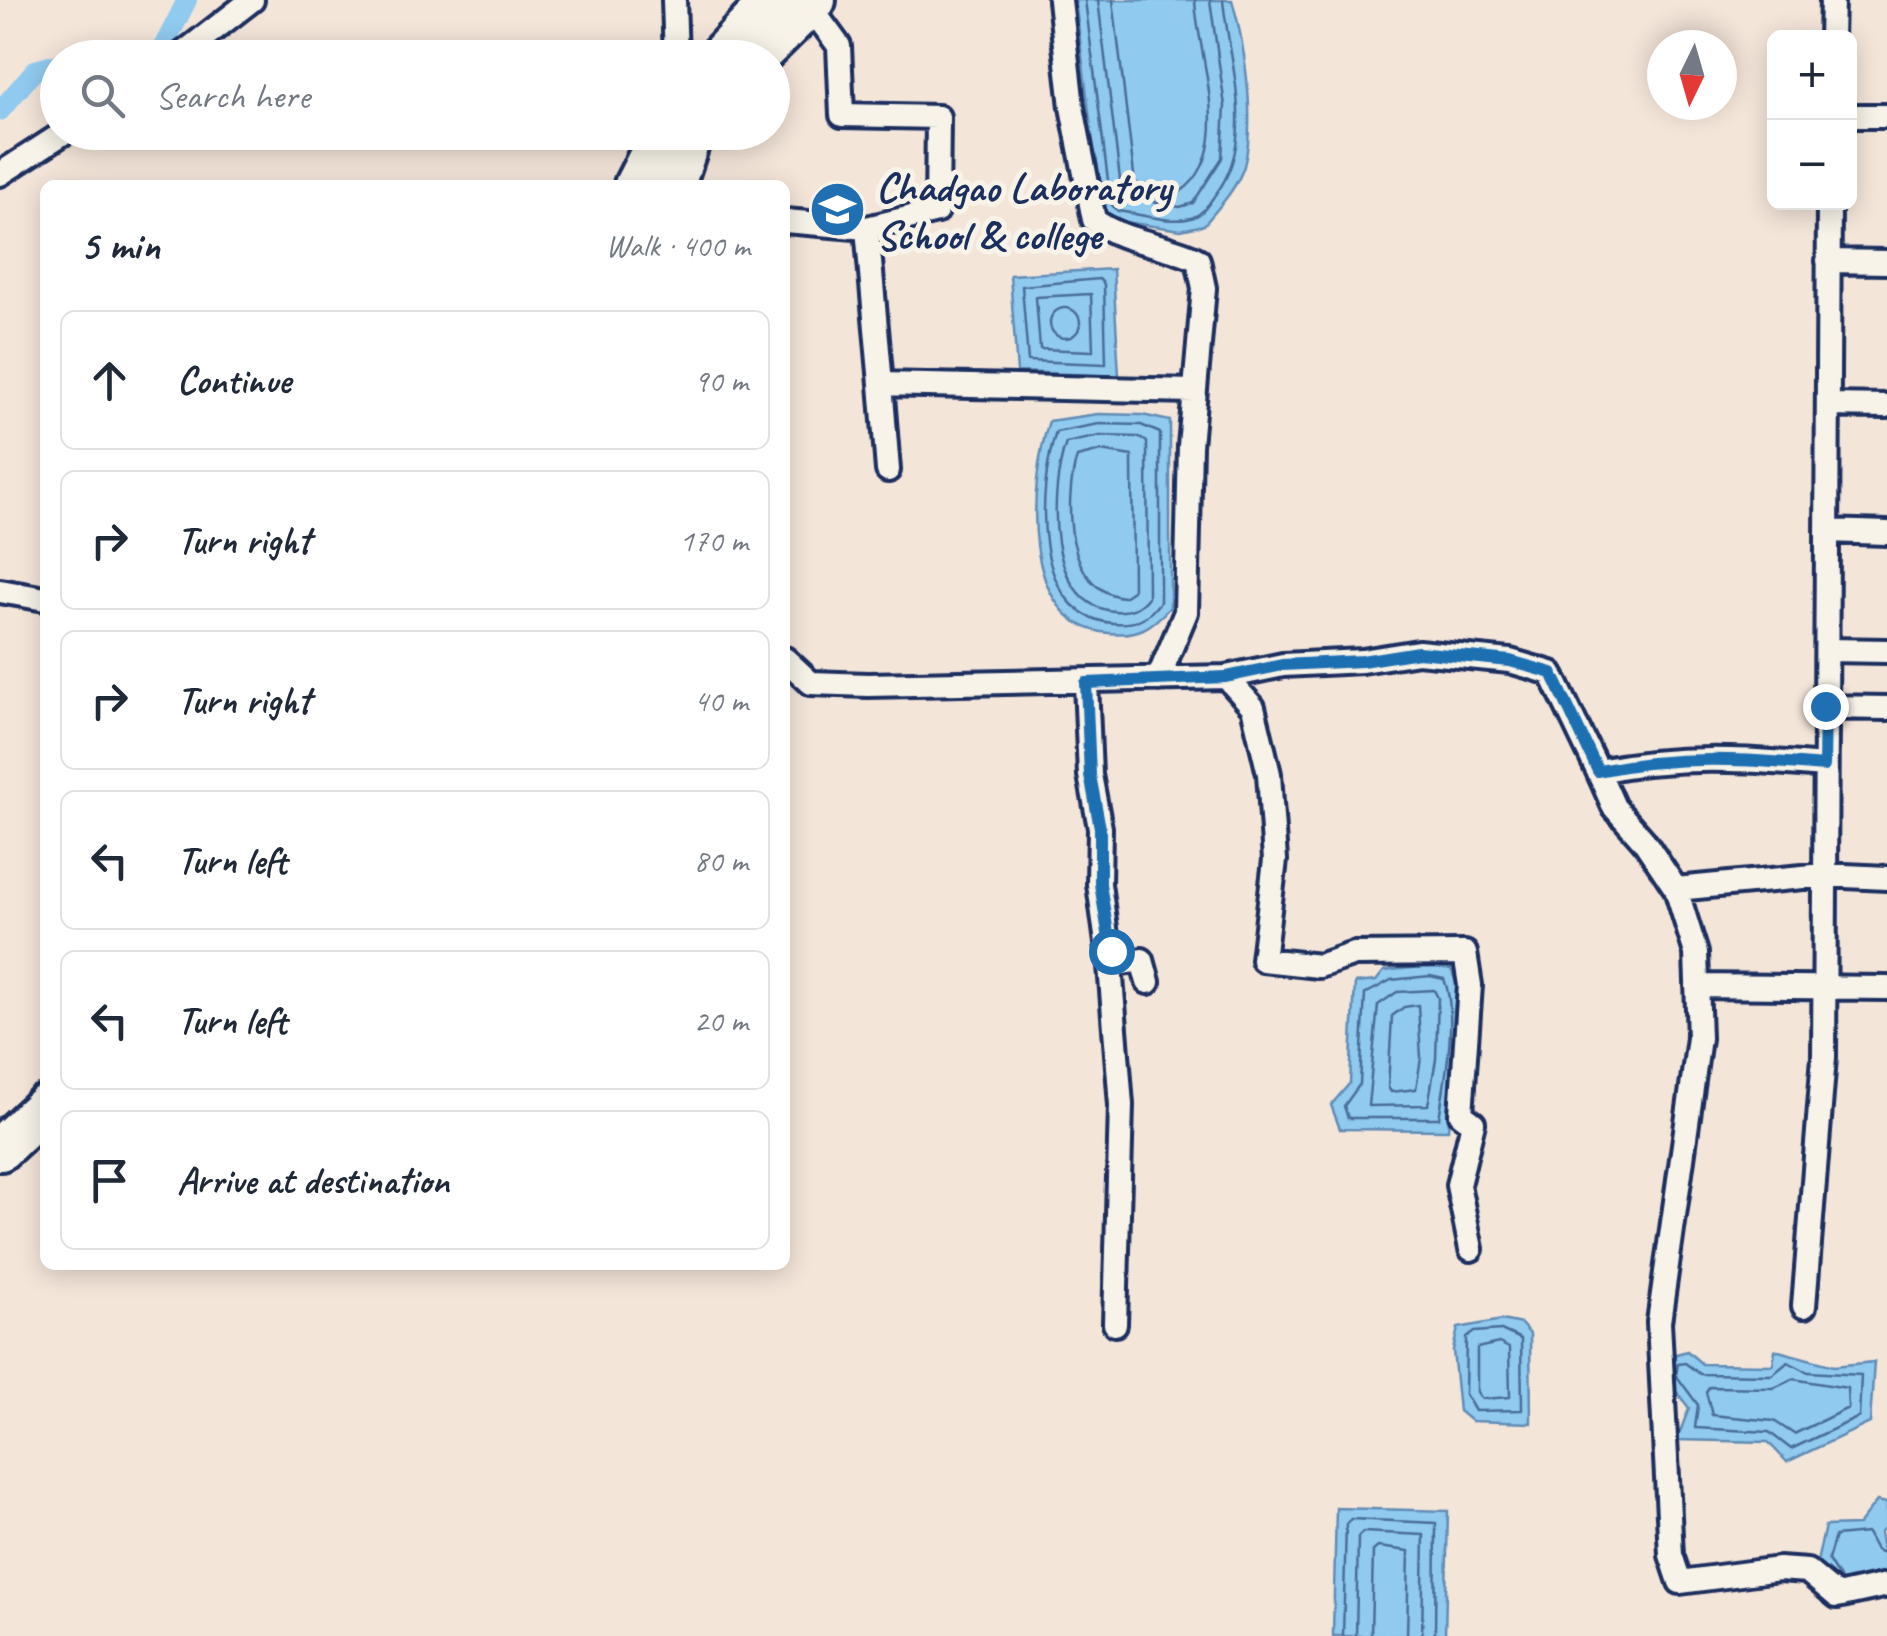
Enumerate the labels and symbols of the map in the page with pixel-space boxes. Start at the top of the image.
north arrow [1647,30,1737,120]
place label: Chadgao Laboratory School & college [876,161,1175,262]
school or university icon: Chadgao Laboratory School & college [807,180,867,240]
route end [1803,684,1849,730]
route start [1089,929,1135,975]

